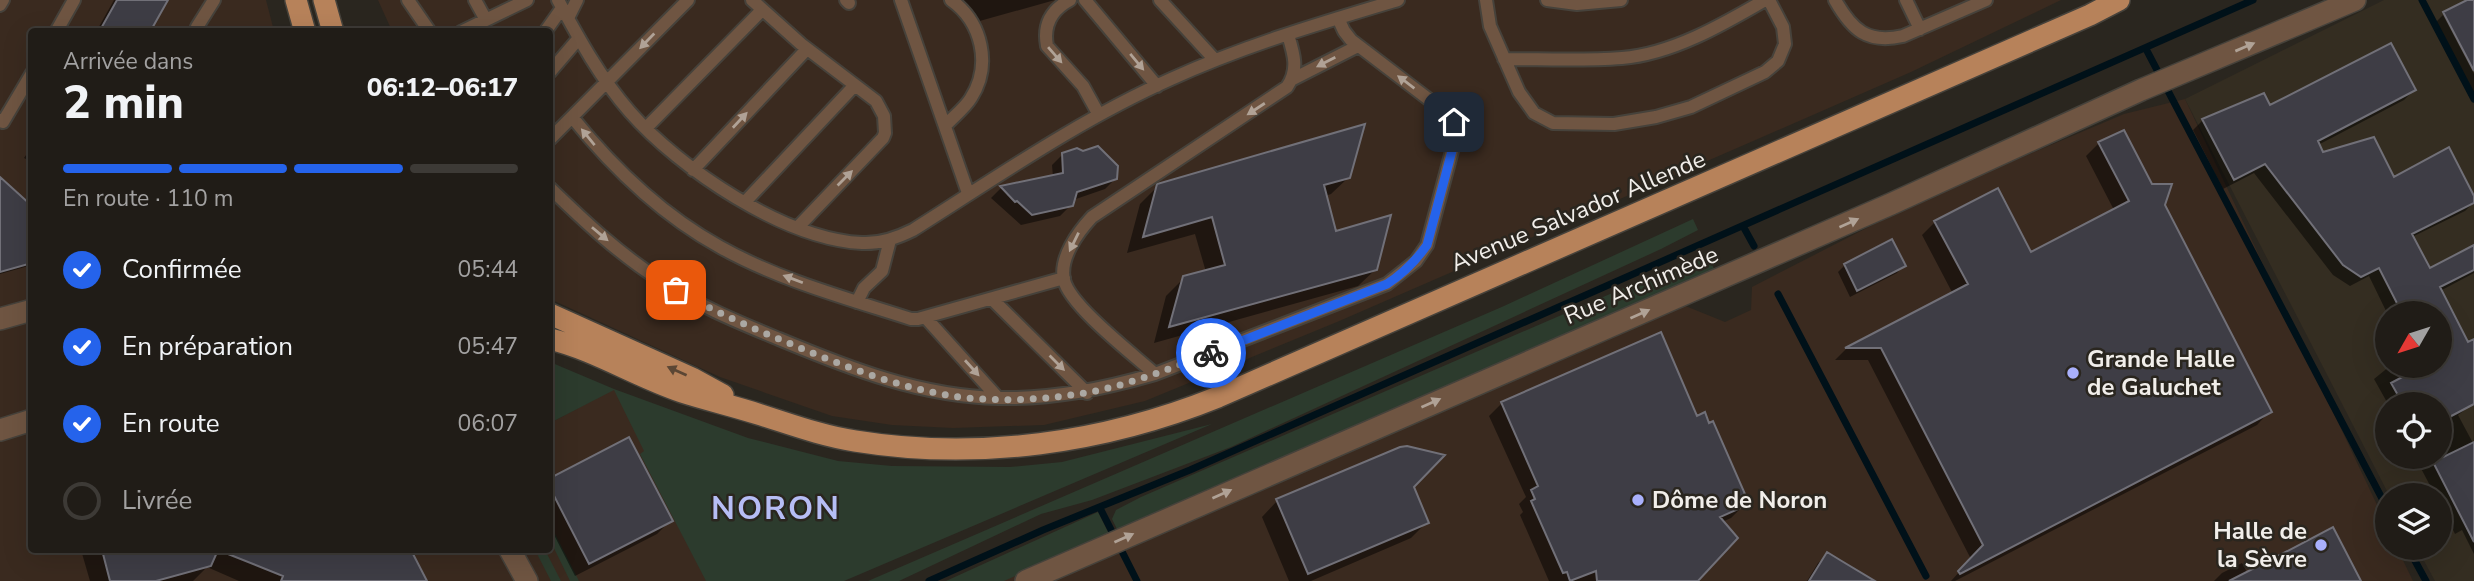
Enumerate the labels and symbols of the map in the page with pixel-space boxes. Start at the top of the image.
one-way arrow [640,32,656,49]
one-way arrow [2235,41,2256,52]
one-way arrow [1047,46,1063,64]
one-way arrow [1129,52,1144,70]
one-way arrow [1316,57,1336,68]
one-way arrow [1397,74,1415,89]
pin [1424,92,1484,152]
one-way arrow [1247,102,1265,116]
one-way arrow [732,112,749,129]
one-way arrow [581,129,596,146]
street label: Avenue Salvador Allende [1446,143,1710,279]
one-way arrow [837,169,854,186]
one-way arrow [1838,217,1859,228]
one-way arrow [591,226,609,242]
one-way arrow [1068,232,1080,252]
street label: Rue Archimède [1559,238,1723,332]
pin [646,260,706,320]
one-way arrow [782,274,803,285]
north arrow [2375,301,2452,378]
one-way arrow [1630,308,1651,319]
courier [1176,318,1246,388]
place label: Grande Halle de Galuchet [2087,343,2235,403]
one-way arrow [1048,354,1064,371]
one-way arrow [964,359,980,377]
one-way arrow [667,365,687,377]
marker: Grande Halle de Galuchet [2065,365,2081,381]
one-way arrow [1421,397,1441,409]
place label: Dôme de Noron [1652,484,1827,516]
district label: NORON [711,487,841,530]
one-way arrow [1212,488,1233,499]
marker: Dôme de Noron [1630,492,1646,508]
place label: Halle de la Sèvre [2213,515,2307,575]
one-way arrow [1114,532,1134,544]
marker: Halle de la Sèvre [2313,537,2329,553]

